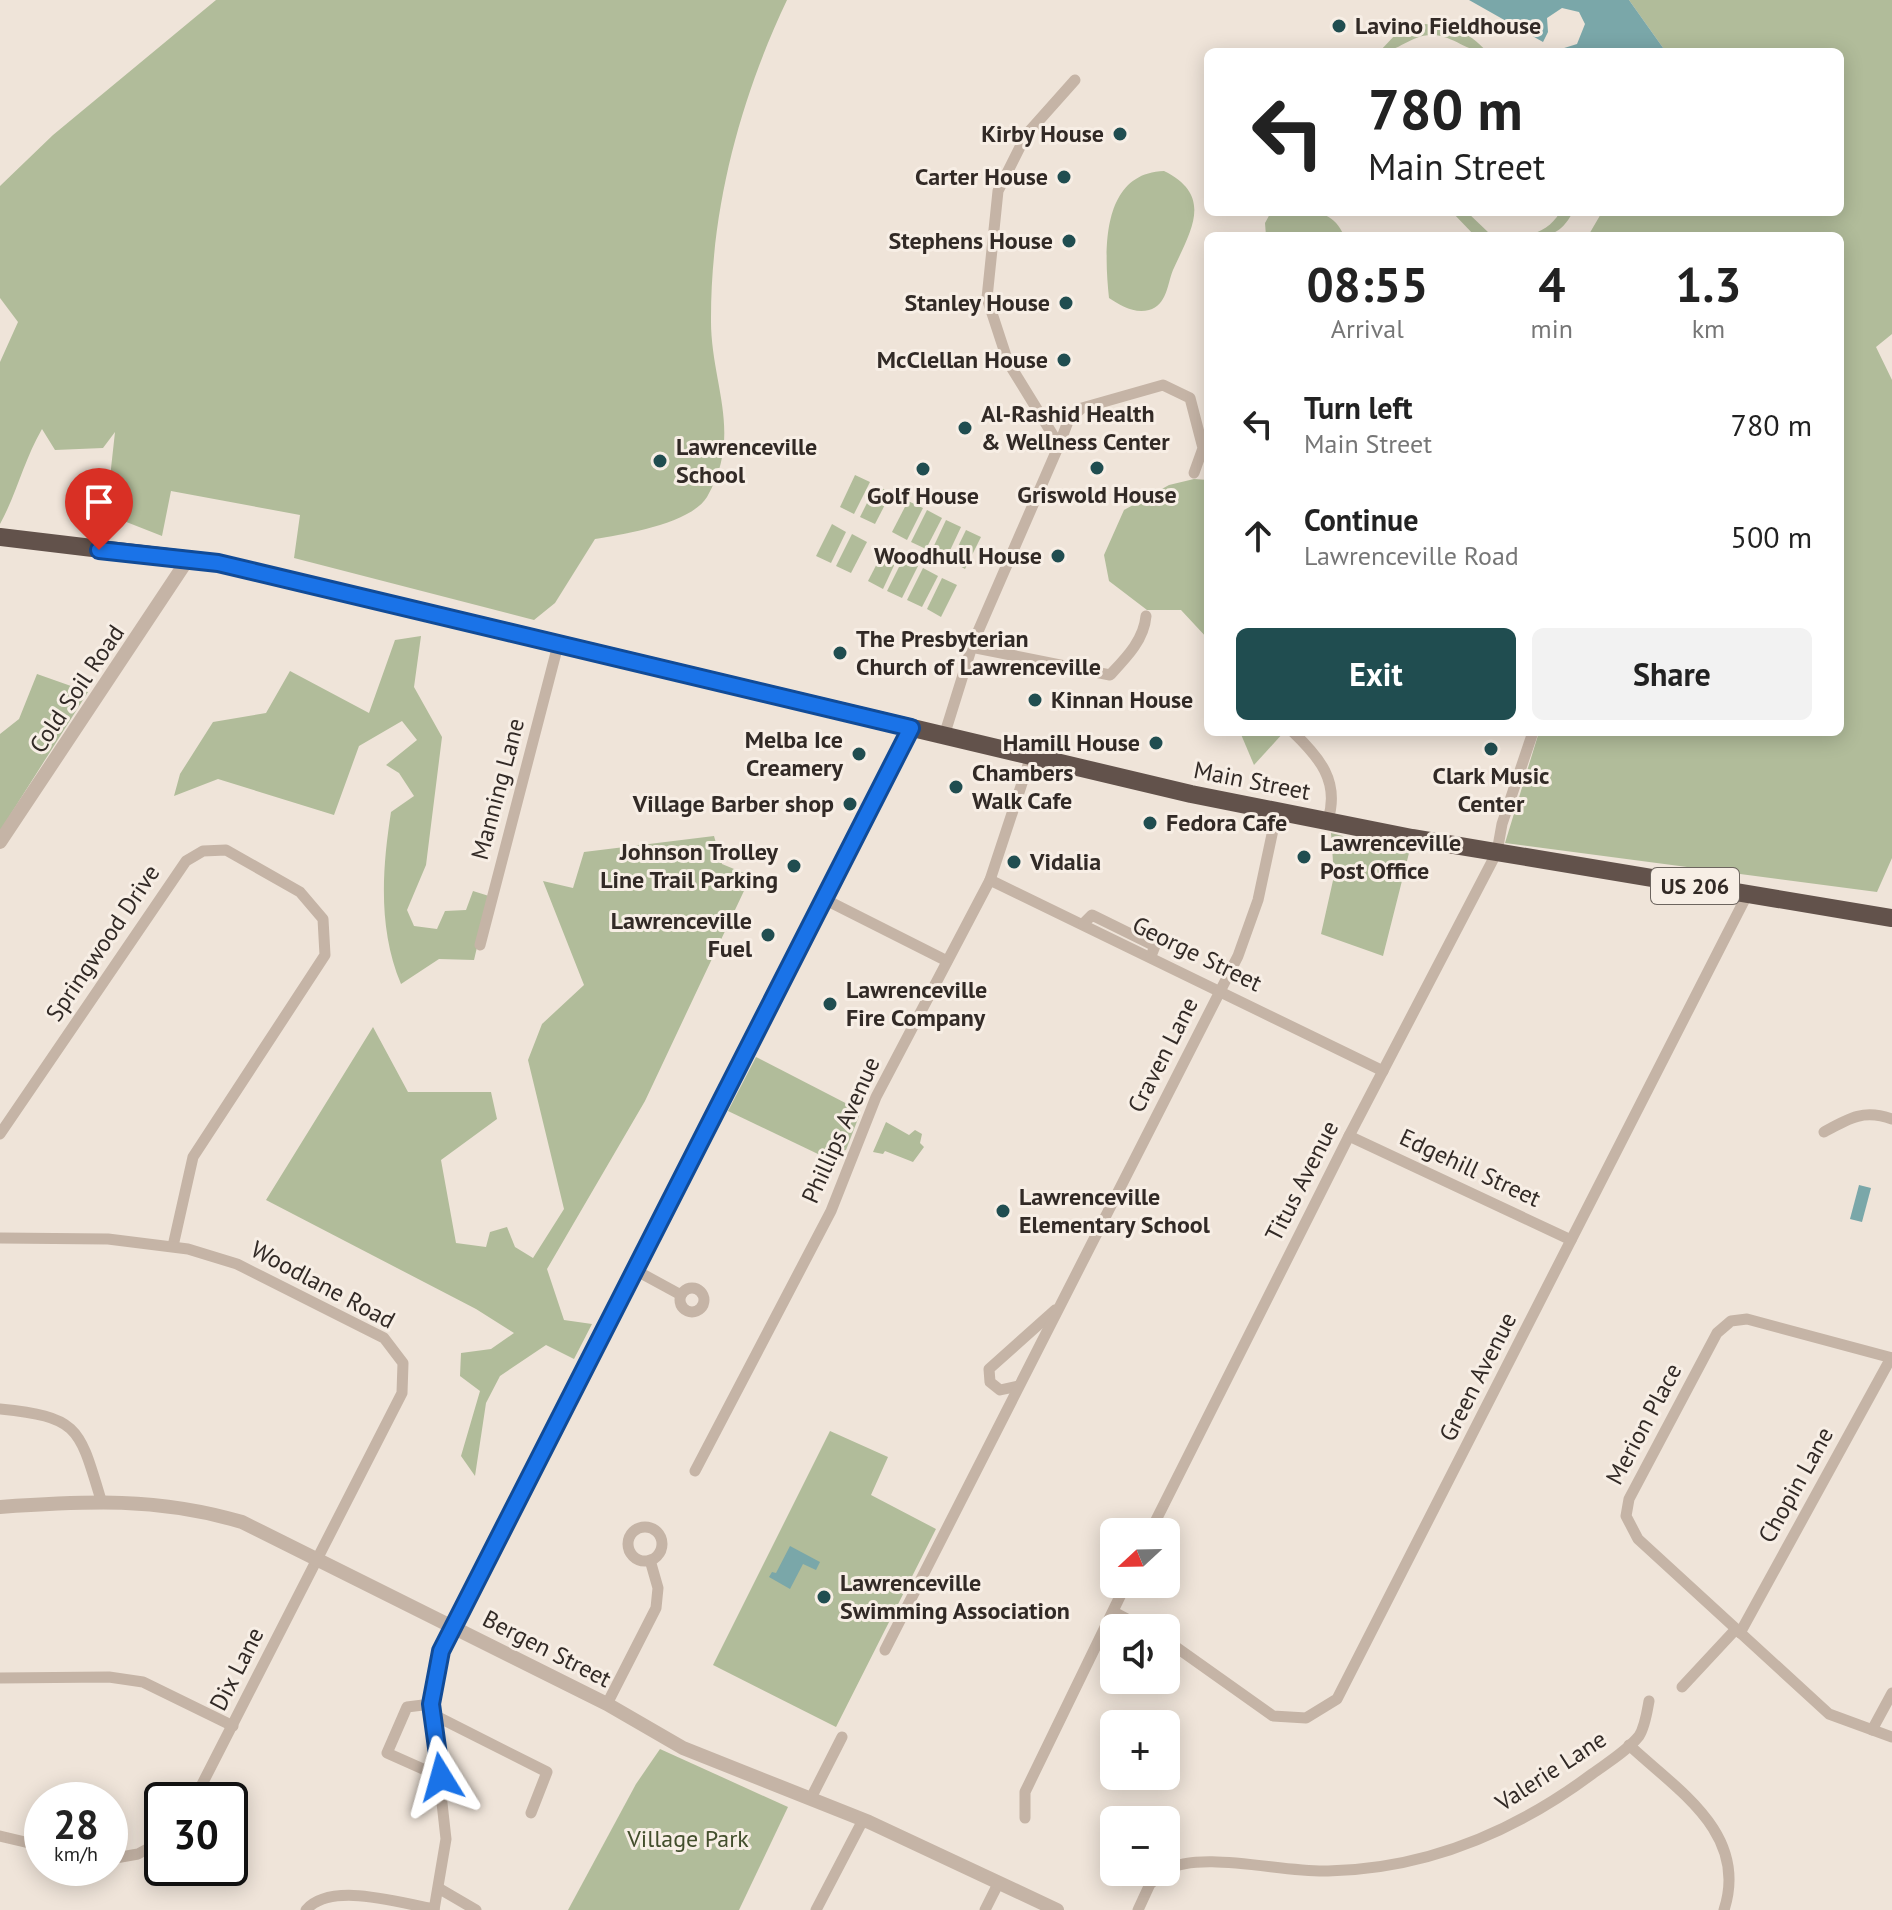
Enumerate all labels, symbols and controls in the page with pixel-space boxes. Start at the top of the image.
place label: Lavino Fieldhouse [1355,10,1541,41]
marker: Lavino Fieldhouse [1330,17,1348,35]
text: 780 m [1368,73,1523,145]
icon: left [1236,80,1340,184]
place label: Kirby House [981,118,1104,149]
marker: Kirby House [1111,125,1129,143]
text: Main Street [1368,143,1545,190]
place label: Carter House [915,161,1048,192]
marker: Carter House [1055,168,1073,186]
place label: Stephens House [889,225,1053,256]
marker: Stephens House [1060,232,1078,250]
text: 08:55 [1306,253,1428,315]
text: 4 [1538,253,1565,315]
text: 1.3 [1675,253,1742,315]
place label: Stanley House [905,287,1050,318]
marker: Stanley House [1057,294,1075,312]
text: Arrival [1331,312,1404,345]
text: min [1531,312,1573,345]
text: km [1692,312,1725,345]
place label: McClellan House [877,344,1048,375]
marker: McClellan House [1055,351,1073,369]
text: Turn left [1304,388,1412,427]
place label: Al-Rashid Health & Wellness Center [981,398,1170,457]
icon: left [1236,402,1280,446]
text: 780 m [1731,405,1812,444]
marker: Al-Rashid Health & Wellness Center [956,419,974,437]
text: Main Street [1304,427,1432,460]
place label: Lawrenceville School [676,431,817,490]
marker: Lawrenceville School [651,452,669,470]
marker: Griswold House [1088,459,1106,477]
marker: Golf House [914,460,932,478]
pin [65,468,133,550]
place label: Griswold House [1017,479,1177,510]
icon: arrive [77,480,121,524]
place label: Golf House [867,480,979,511]
text: Continue [1304,500,1418,539]
icon: ahead [1236,514,1280,558]
text: 500 m [1731,517,1812,556]
text: Lawrenceville Road [1304,539,1519,572]
place label: Woodhull House [874,540,1042,571]
marker: Woodhull House [1049,547,1067,565]
street label: Cold Soil Road [22,619,131,759]
place label: The Presbyterian Church of Lawrenceville [856,623,1101,682]
button: Exit [1236,628,1516,720]
button: Share [1532,628,1812,720]
marker: The Presbyterian Church of Lawrenceville [831,644,849,662]
place label: Kinnan House [1051,684,1193,715]
marker: Kinnan House [1026,691,1044,709]
street label: Manning Lane [464,715,531,863]
place label: Melba Ice Creamery [745,724,844,783]
place label: Hamill House [1003,727,1140,758]
marker: Hamill House [1147,734,1165,752]
marker: Clark Music Center [1482,740,1500,758]
marker: Melba Ice Creamery [850,745,868,763]
street label: Main Street [1191,754,1313,807]
place label: Chambers Walk Cafe [972,757,1073,816]
place label: Clark Music Center [1432,760,1550,819]
marker: Chambers Walk Cafe [947,778,965,796]
place label: Village Barber shop [632,788,834,819]
marker: Village Barber shop [841,795,859,813]
place label: Fedora Cafe [1166,807,1287,838]
marker: Fedora Cafe [1141,814,1159,832]
place label: Lawrenceville Post Office [1320,827,1461,886]
place label: Johnson Trolley Line Trail Parking [600,836,779,895]
place label: Vidalia [1029,846,1101,877]
marker: Lawrenceville Post Office [1295,848,1313,866]
marker: Vidalia [1005,853,1023,871]
marker: Johnson Trolley Line Trail Parking [785,857,803,875]
street label: Springwood Drive [39,858,166,1027]
road number: US 206 [1651,868,1739,904]
place label: Lawrenceville Fuel [611,905,753,964]
street label: George Street [1127,909,1267,998]
marker: Lawrenceville Fuel [759,926,777,944]
place label: Lawrenceville Fire Company [846,974,987,1033]
street label: Craven Lane [1120,992,1205,1118]
marker: Lawrenceville Fire Company [821,995,839,1013]
street label: Phillips Avenue [794,1052,887,1208]
street label: Titus Avenue [1258,1115,1345,1246]
street label: Edgehill Street [1395,1121,1546,1214]
place label: Lawrenceville Elementary School [1019,1181,1211,1240]
marker: Lawrenceville Elementary School [994,1202,1012,1220]
street label: Woodlane Road [246,1234,401,1336]
street label: Green Avenue [1432,1307,1523,1446]
street label: Merion Place [1599,1358,1688,1490]
street label: Chopin Lane [1751,1421,1840,1548]
north arrow [1100,1518,1180,1598]
map controls [1100,1518,1180,1886]
place label: Lawrenceville Swimming Association [840,1567,1070,1626]
marker: Lawrenceville Swimming Association [815,1588,833,1606]
street label: Bergen Street [478,1603,617,1694]
button: sound [1100,1614,1180,1694]
street label: Dix Lane [202,1622,271,1716]
button: + [1100,1710,1180,1790]
street label: Valerie Lane [1489,1723,1612,1818]
position arrow [399,1735,483,1819]
speed limit sign: 30 [144,1782,248,1886]
text: 28 [53,1798,99,1850]
button: − [1100,1806,1180,1886]
park label: Village Park [626,1823,749,1854]
text: km/h [54,1841,98,1867]

